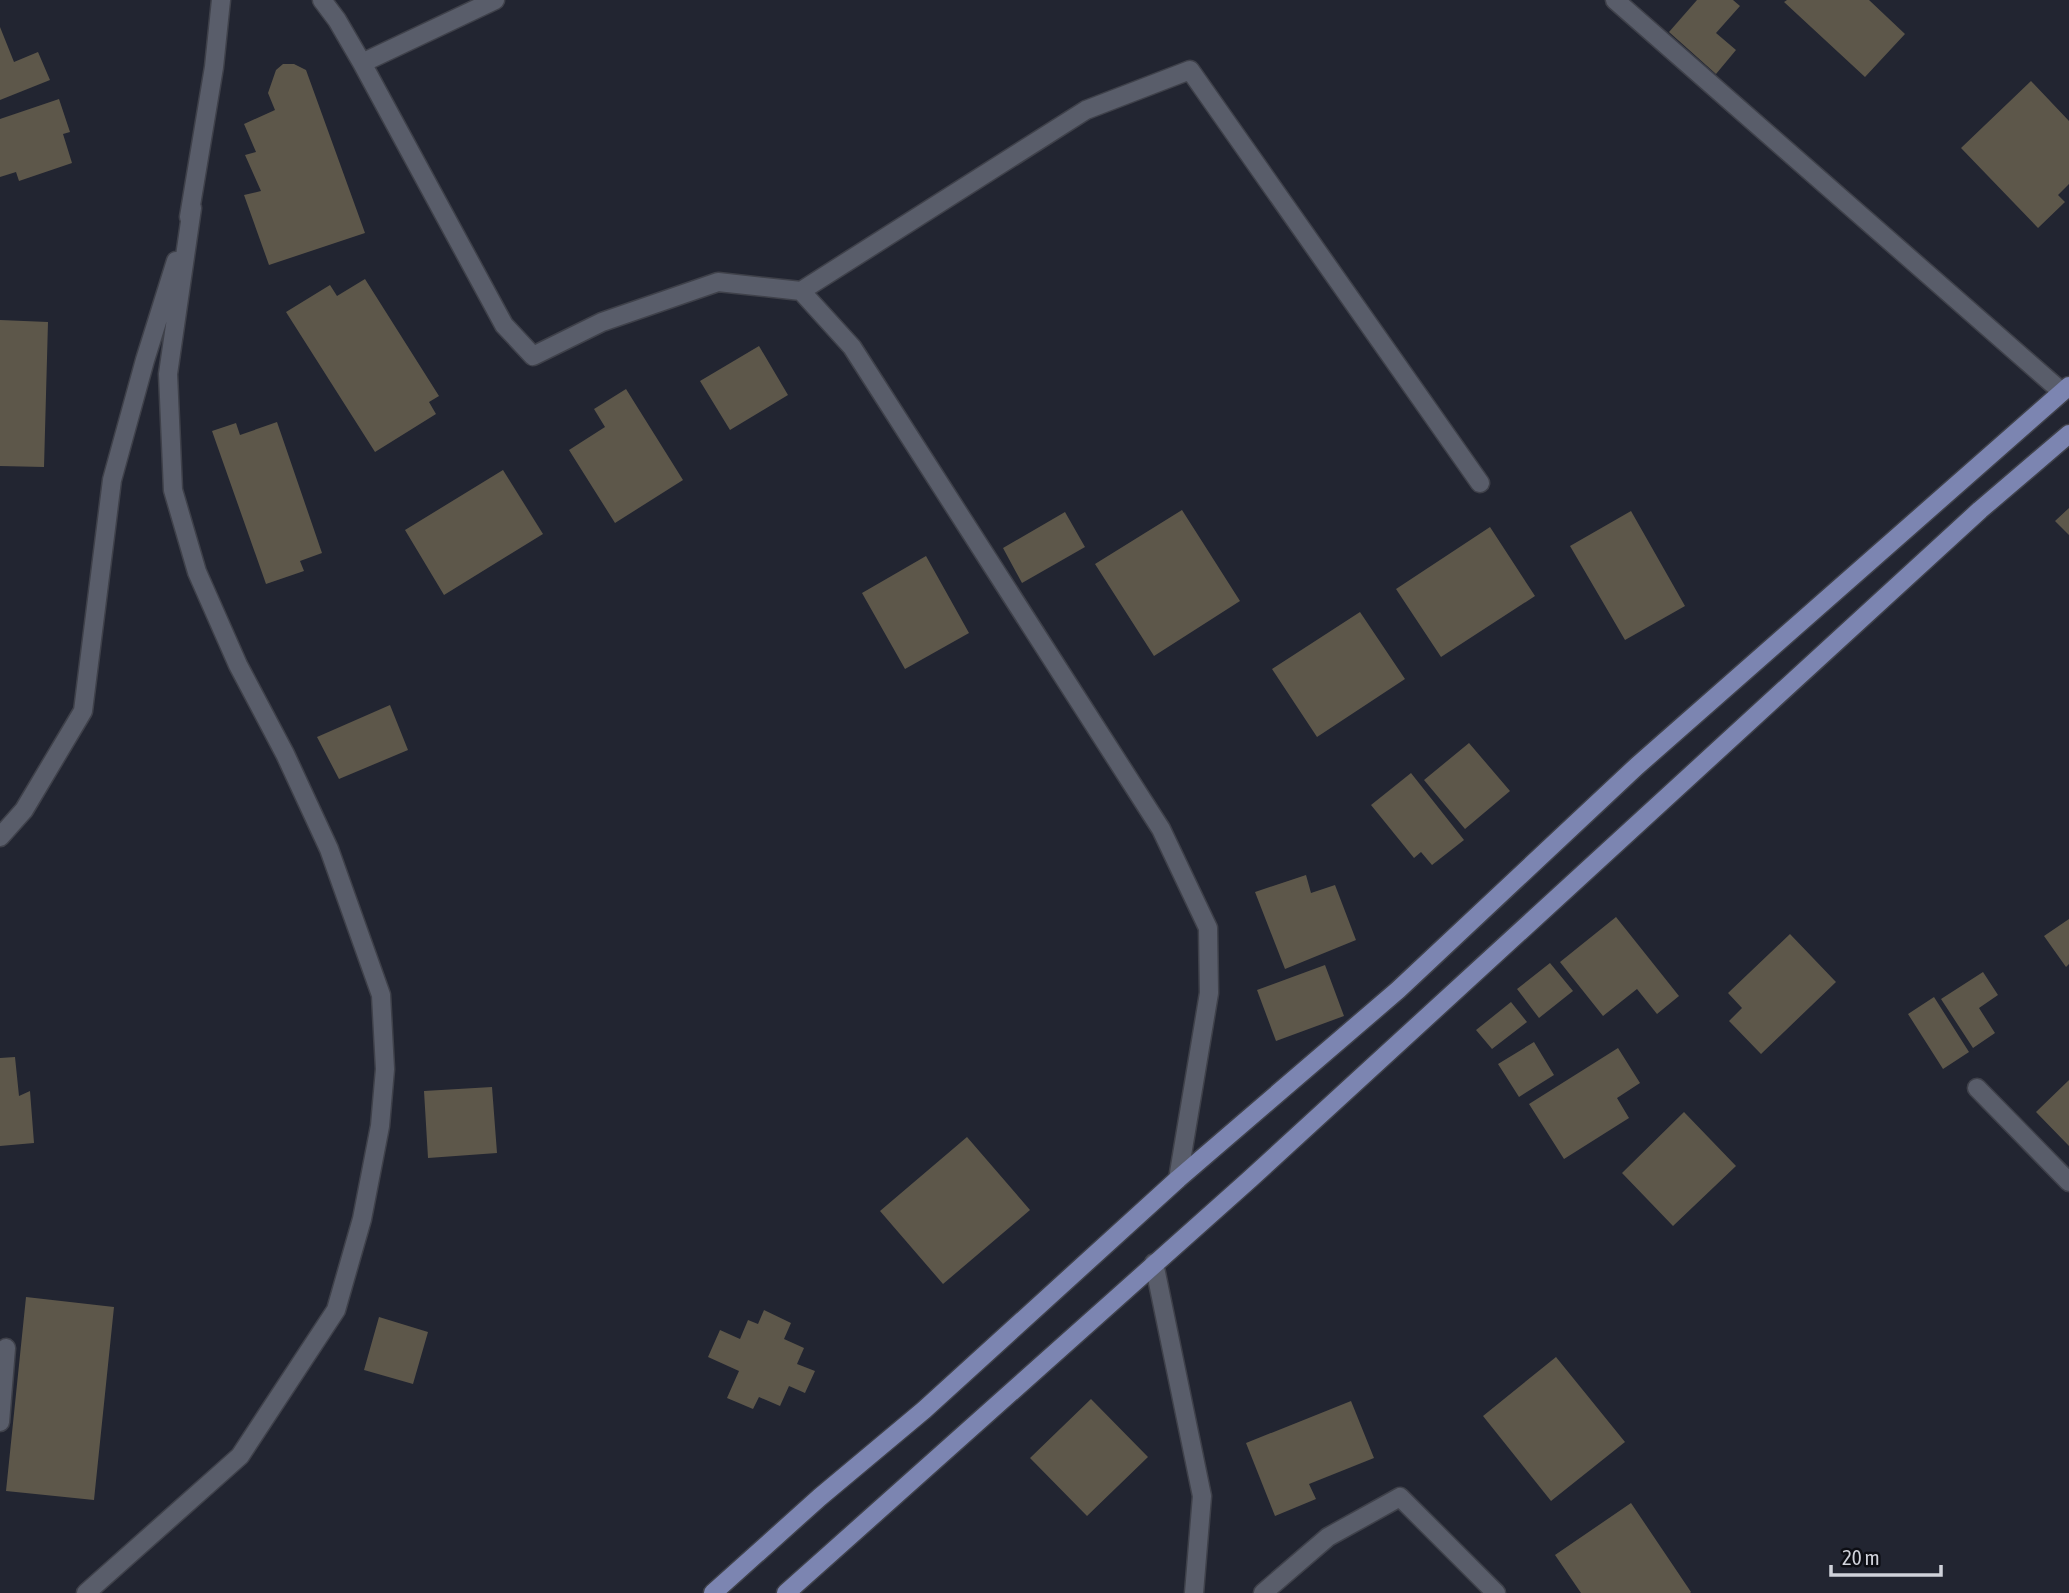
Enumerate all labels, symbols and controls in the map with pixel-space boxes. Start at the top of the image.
scale bar [1831,1534,1941,1578]
text: 20 m [1842,1545,1880,1569]

